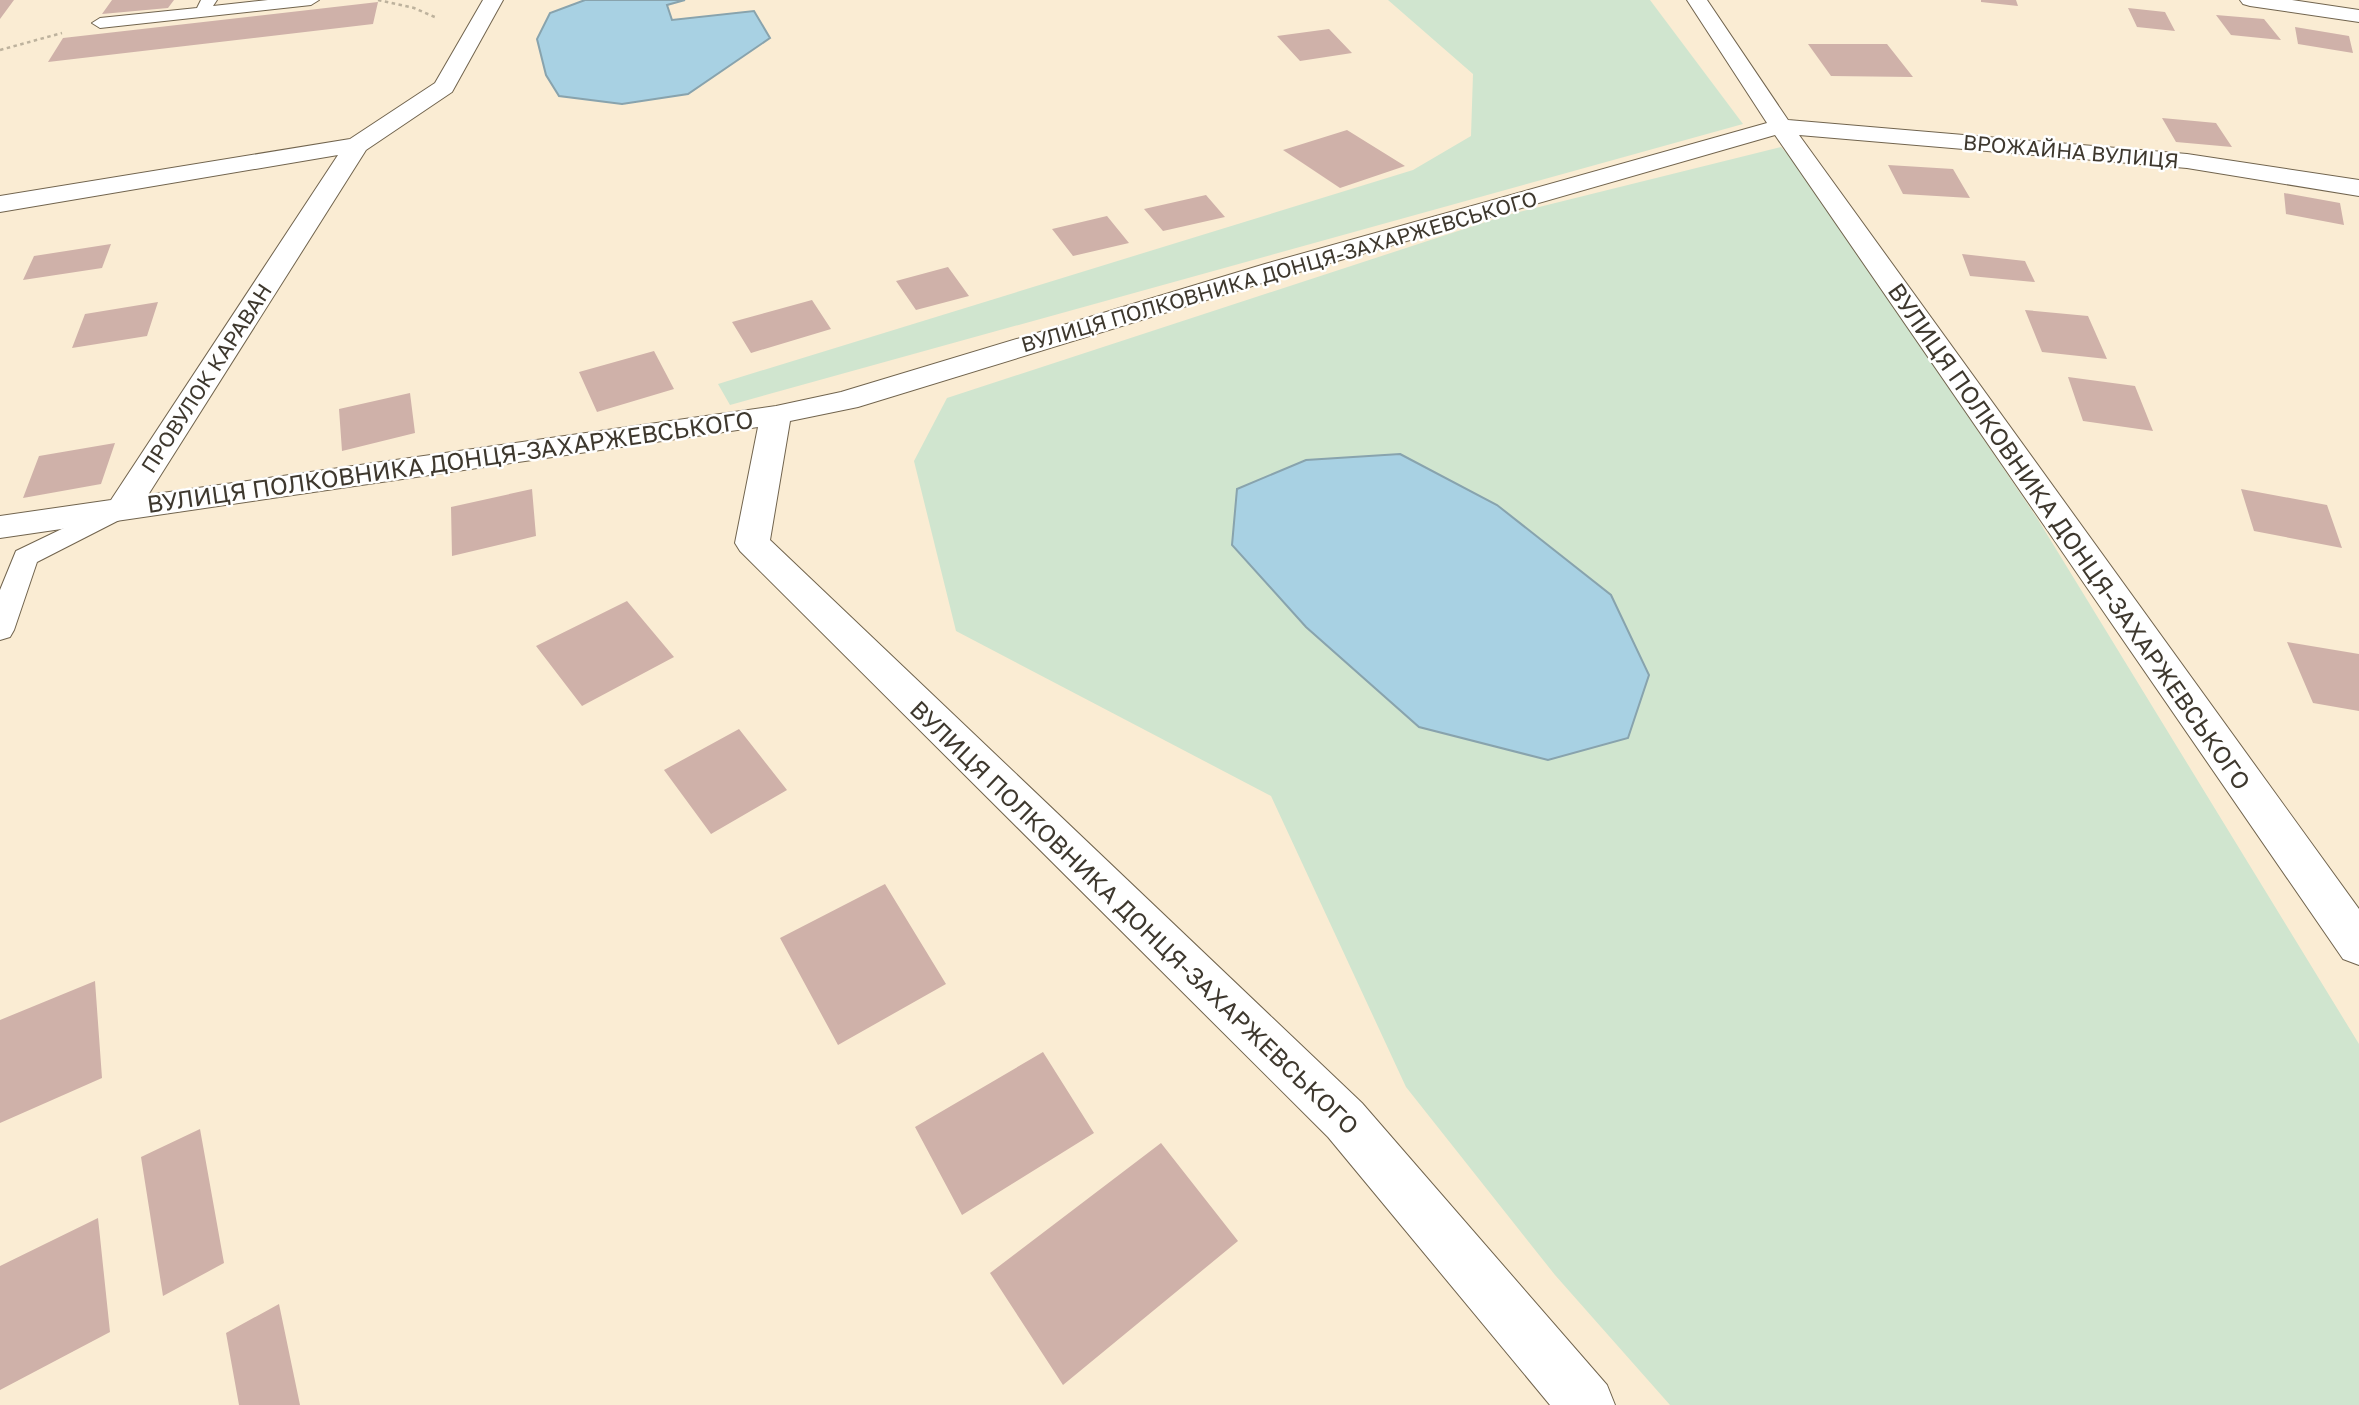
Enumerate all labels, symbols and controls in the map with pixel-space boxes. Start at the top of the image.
street label: ВРОЖАЙНА ВУЛИЦЯ [1962,129,2180,173]
street label: ВУЛИЦЯ ПОЛКОВНИКА ДОНЦЯ-ЗАХАРЖЕВСЬКОГО [1018,185,1540,357]
street label: ВУЛИЦЯ ПОЛКОВНИКА ДОНЦЯ-ЗАХАРЖЕВСЬКОГО [1883,277,2257,795]
street label: ПРОВУЛОК КАРАВАН [135,278,277,478]
street label: ВУЛИЦЯ ПОЛКОВНИКА ДОНЦЯ-ЗАХАРЖЕВСЬКОГО [145,404,755,518]
street label: ВУЛИЦЯ ПОЛКОВНИКА ДОНЦЯ-ЗАХАРЖЕВСЬКОГО [905,694,1365,1140]

